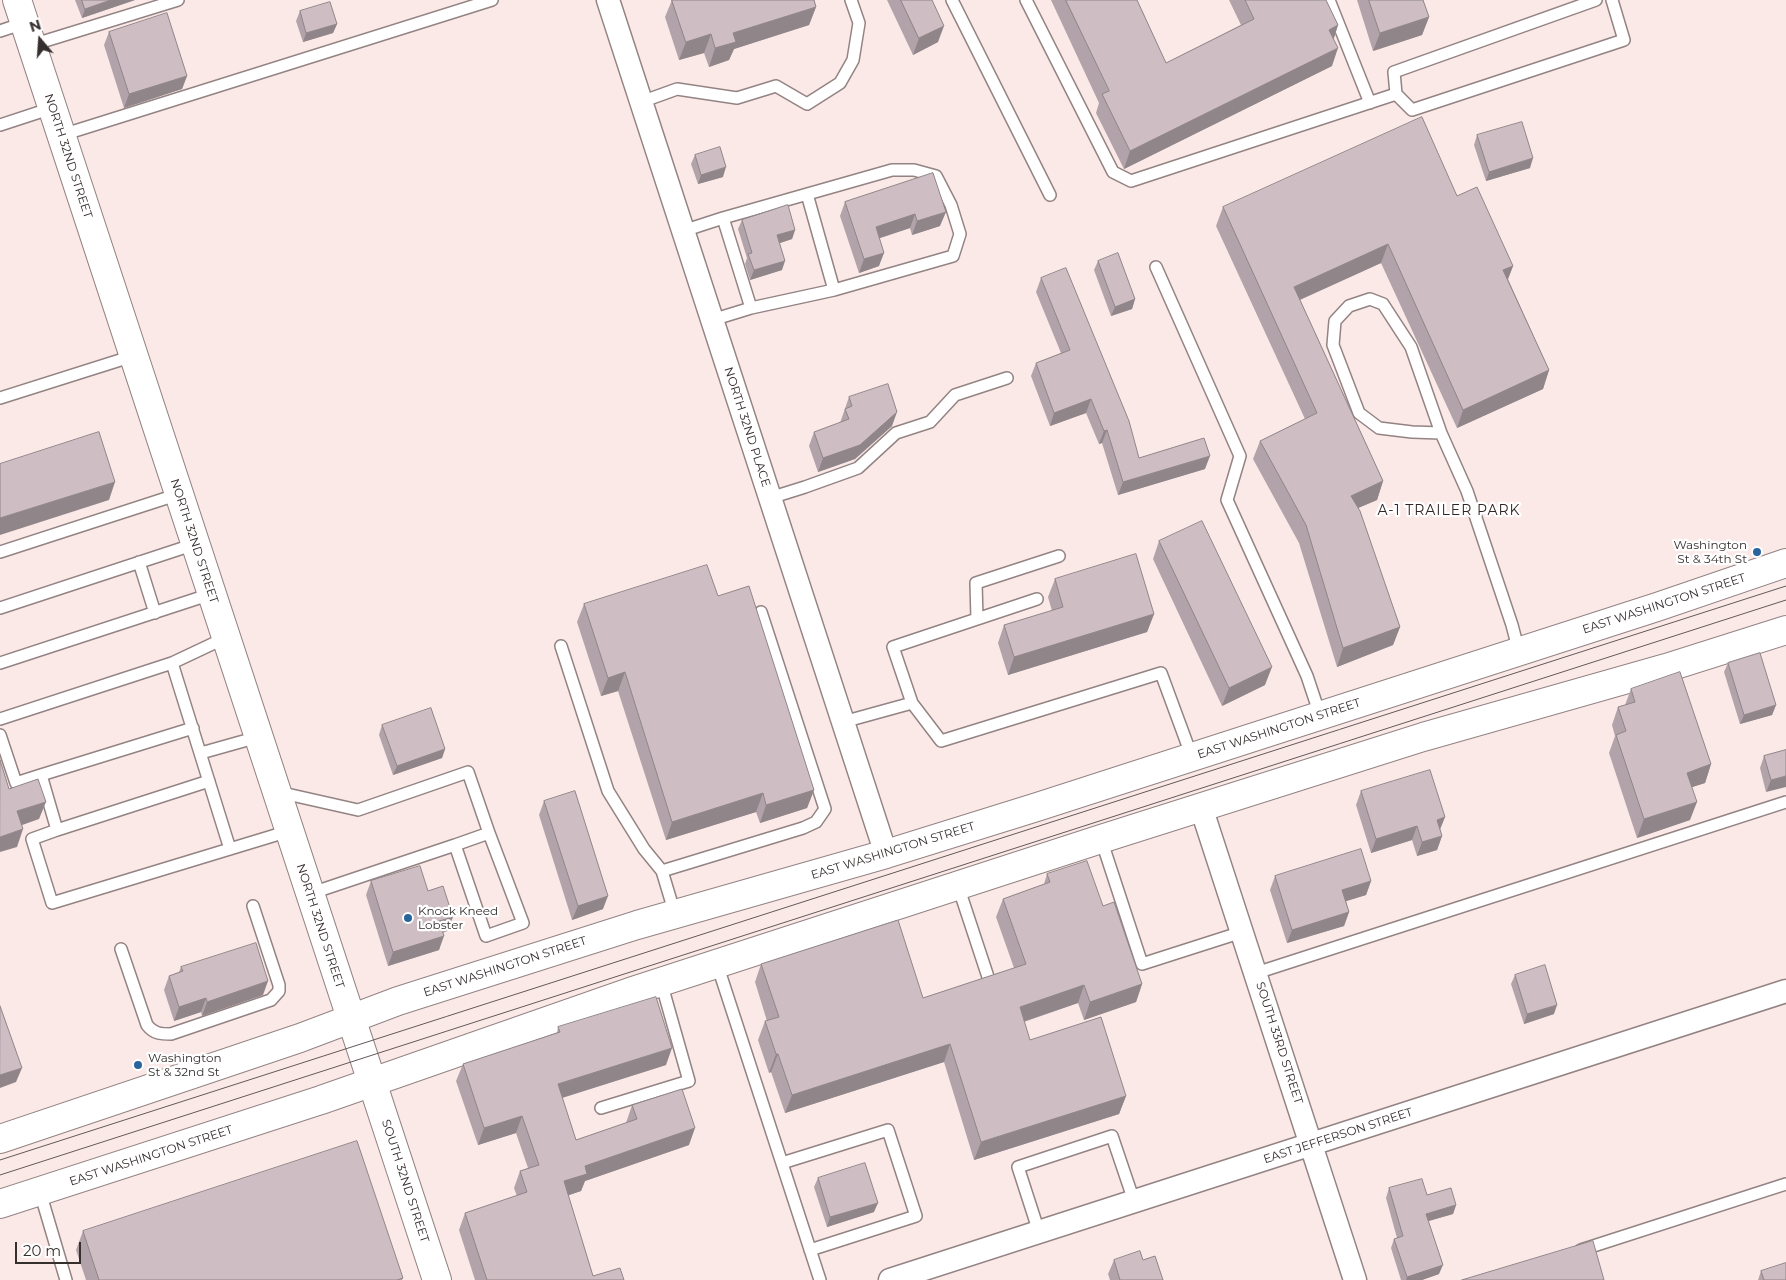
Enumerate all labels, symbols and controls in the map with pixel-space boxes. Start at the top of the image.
north arrow [15,15,65,65]
text: N [27,15,44,36]
street label: NORTH 32ND STREET [41,92,95,220]
street label: NORTH 32ND PLACE [721,365,773,489]
street label: NORTH 32ND STREET [167,477,221,605]
district label: A-1 TRAILER PARK [1375,503,1523,519]
place label: Washington St & 34th St [1673,538,1747,566]
marker: Washington St & 34th St [1751,546,1763,558]
street label: EAST WASHINGTON STREET [1581,571,1747,637]
street label: EAST WASHINGTON STREET [1196,696,1362,762]
street label: EAST WASHINGTON STREET [809,819,977,883]
street label: NORTH 32ND STREET [293,862,347,990]
place label: Knock Kneed Lobster [418,904,498,932]
marker: Knock Kneed Lobster [402,912,414,924]
street label: EAST WASHINGTON STREET [422,934,588,1000]
street label: SOUTH 33RD STREET [1252,980,1306,1106]
place label: Washington St & 32nd St [148,1051,222,1079]
marker: Washington St & 32nd St [132,1059,144,1071]
street label: EAST JEFFERSON STREET [1262,1105,1414,1167]
street label: SOUTH 32ND STREET [378,1118,432,1244]
street label: EAST WASHINGTON STREET [68,1123,234,1189]
scale bar [18,1232,84,1264]
text: 20 m [23,1241,61,1260]

